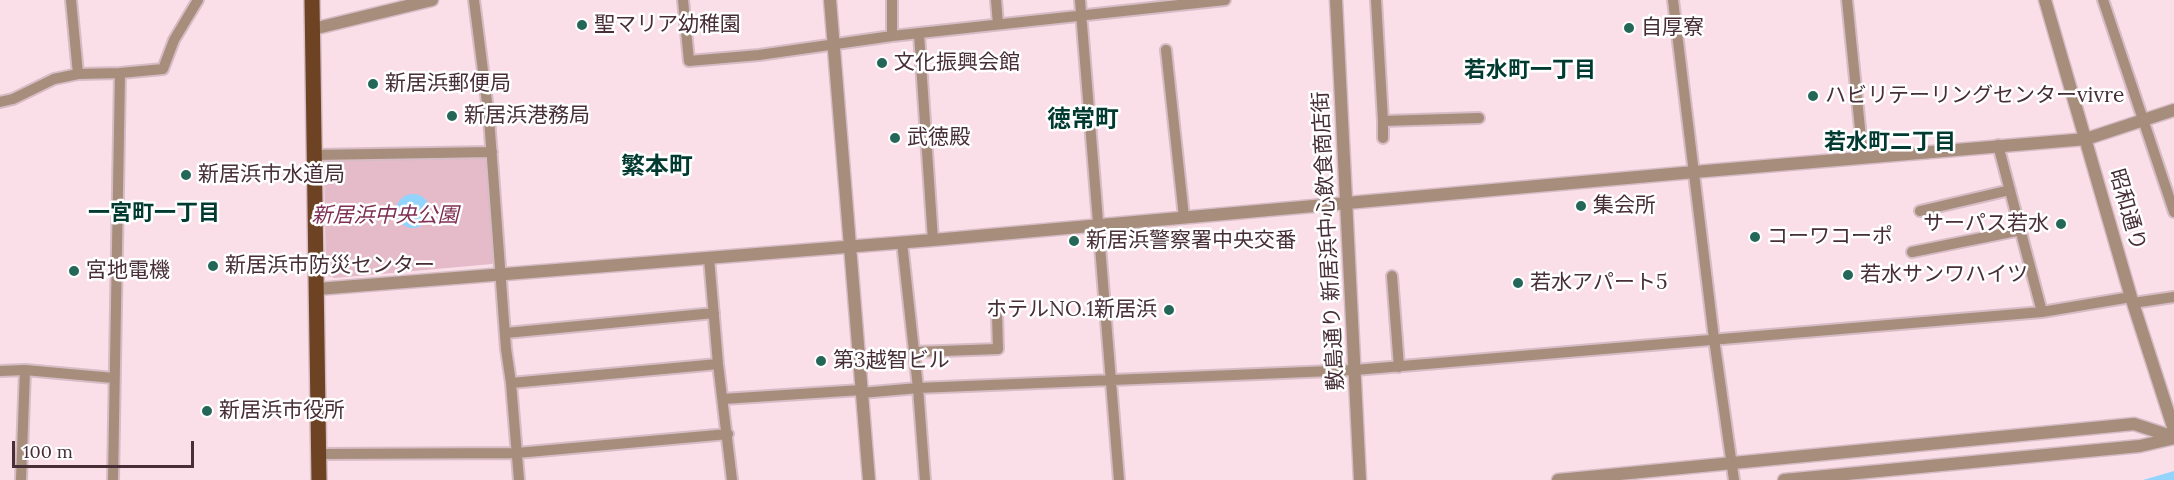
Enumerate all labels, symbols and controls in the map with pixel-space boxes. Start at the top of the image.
place label: 聖マリア幼稚園 [594,12,741,38]
place label: 自厚寮 [1641,15,1704,41]
marker: 聖マリア幼稚園 [575,18,589,32]
marker: 自厚寮 [1622,21,1636,35]
place label: 文化振興会館 [894,50,1020,76]
marker: 文化振興会館 [875,56,889,70]
district label: 若水町一丁目 [1464,58,1596,84]
place label: 新居浜郵便局 [385,71,511,97]
marker: 新居浜郵便局 [366,77,380,91]
place label: ハビリテーリングセンターvivre [1825,83,2124,109]
marker: ハビリテーリングセンターvivre [1806,89,1820,103]
street label: 敷島通り 新居浜中心飲食商店街 [1309,91,1349,391]
place label: 新居浜港務局 [464,103,590,129]
district label: 徳常町 [1047,106,1119,134]
marker: 新居浜港務局 [445,109,459,123]
place label: 武徳殿 [907,125,970,151]
district label: 若水町二丁目 [1824,130,1956,156]
marker: 武徳殿 [888,131,902,145]
district label: 繁本町 [621,153,693,181]
place label: 新居浜市水道局 [198,162,345,188]
street label: 昭和通り [2103,166,2151,254]
marker: 新居浜市水道局 [179,168,193,182]
place label: 集会所 [1593,193,1656,219]
marker: 集会所 [1574,199,1588,213]
district label: 一宮町一丁目 [88,201,220,227]
park label: 新居浜中央公園 [312,203,458,229]
place label: サーパス若水 [1923,211,2049,237]
marker: サーパス若水 [2054,217,2068,231]
place label: コーワコーポ [1767,224,1893,250]
place label: 新居浜警察署中央交番 [1086,228,1296,254]
marker: コーワコーポ [1748,230,1762,244]
marker: 新居浜警察署中央交番 [1067,234,1081,248]
place label: 新居浜市防災センター [225,253,435,279]
place label: 宮地電機 [86,258,170,284]
marker: 新居浜市防災センター [206,259,220,273]
place label: 若水サンワハイツ [1860,262,2028,288]
marker: 宮地電機 [67,264,81,278]
marker: 若水サンワハイツ [1841,268,1855,282]
place label: 若水アパート5 [1530,270,1667,296]
marker: 若水アパート5 [1511,276,1525,290]
place label: ホテルNO.1新居浜 [986,297,1157,323]
marker: ホテルNO.1新居浜 [1162,303,1176,317]
place label: 第3越智ビル [833,348,950,374]
marker: 第3越智ビル [814,354,828,368]
place label: 新居浜市役所 [219,398,345,424]
marker: 新居浜市役所 [200,404,214,418]
scale bar [15,429,196,467]
text: 100 m [23,440,73,463]

